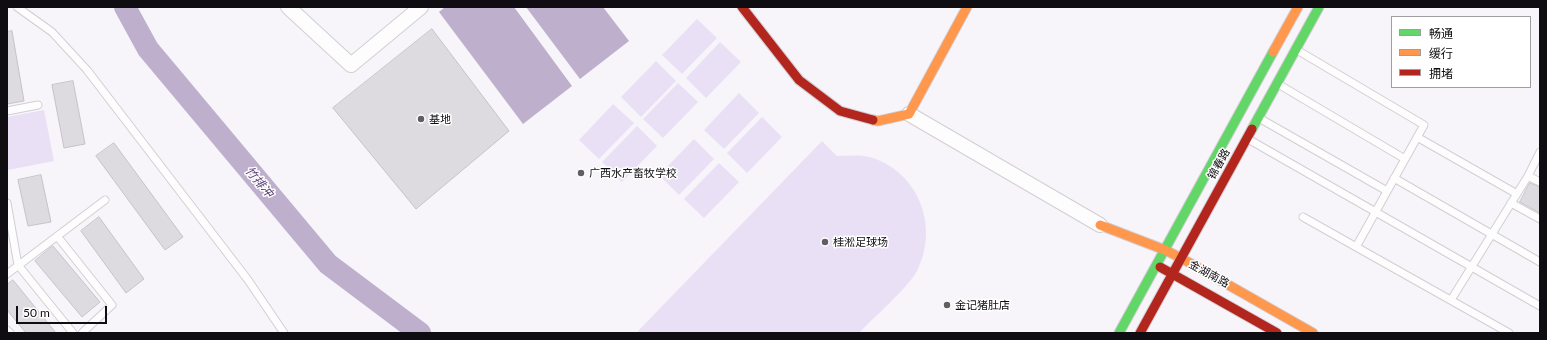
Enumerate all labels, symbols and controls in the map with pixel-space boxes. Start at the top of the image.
legend [1391,16,1531,88]
text: 畅通 [1429,26,1453,41]
text: 缓行 [1429,46,1453,61]
text: 拥堵 [1429,66,1453,81]
place label: 基地 [429,112,451,126]
marker: 基地 [416,114,426,124]
street label: 锦春路 [1205,146,1233,182]
water label: 竹排冲 [242,164,276,200]
place label: 广西水产畜牧学校 [589,166,677,180]
marker: 广西水产畜牧学校 [576,168,586,178]
place label: 桂淞足球场 [833,235,888,249]
marker: 桂淞足球场 [820,237,830,247]
street label: 金湖南路 [1187,258,1231,290]
scale bar [18,298,109,324]
place label: 金记猪肚店 [955,298,1010,312]
marker: 金记猪肚店 [942,300,952,310]
text: 50 m [23,305,50,320]

